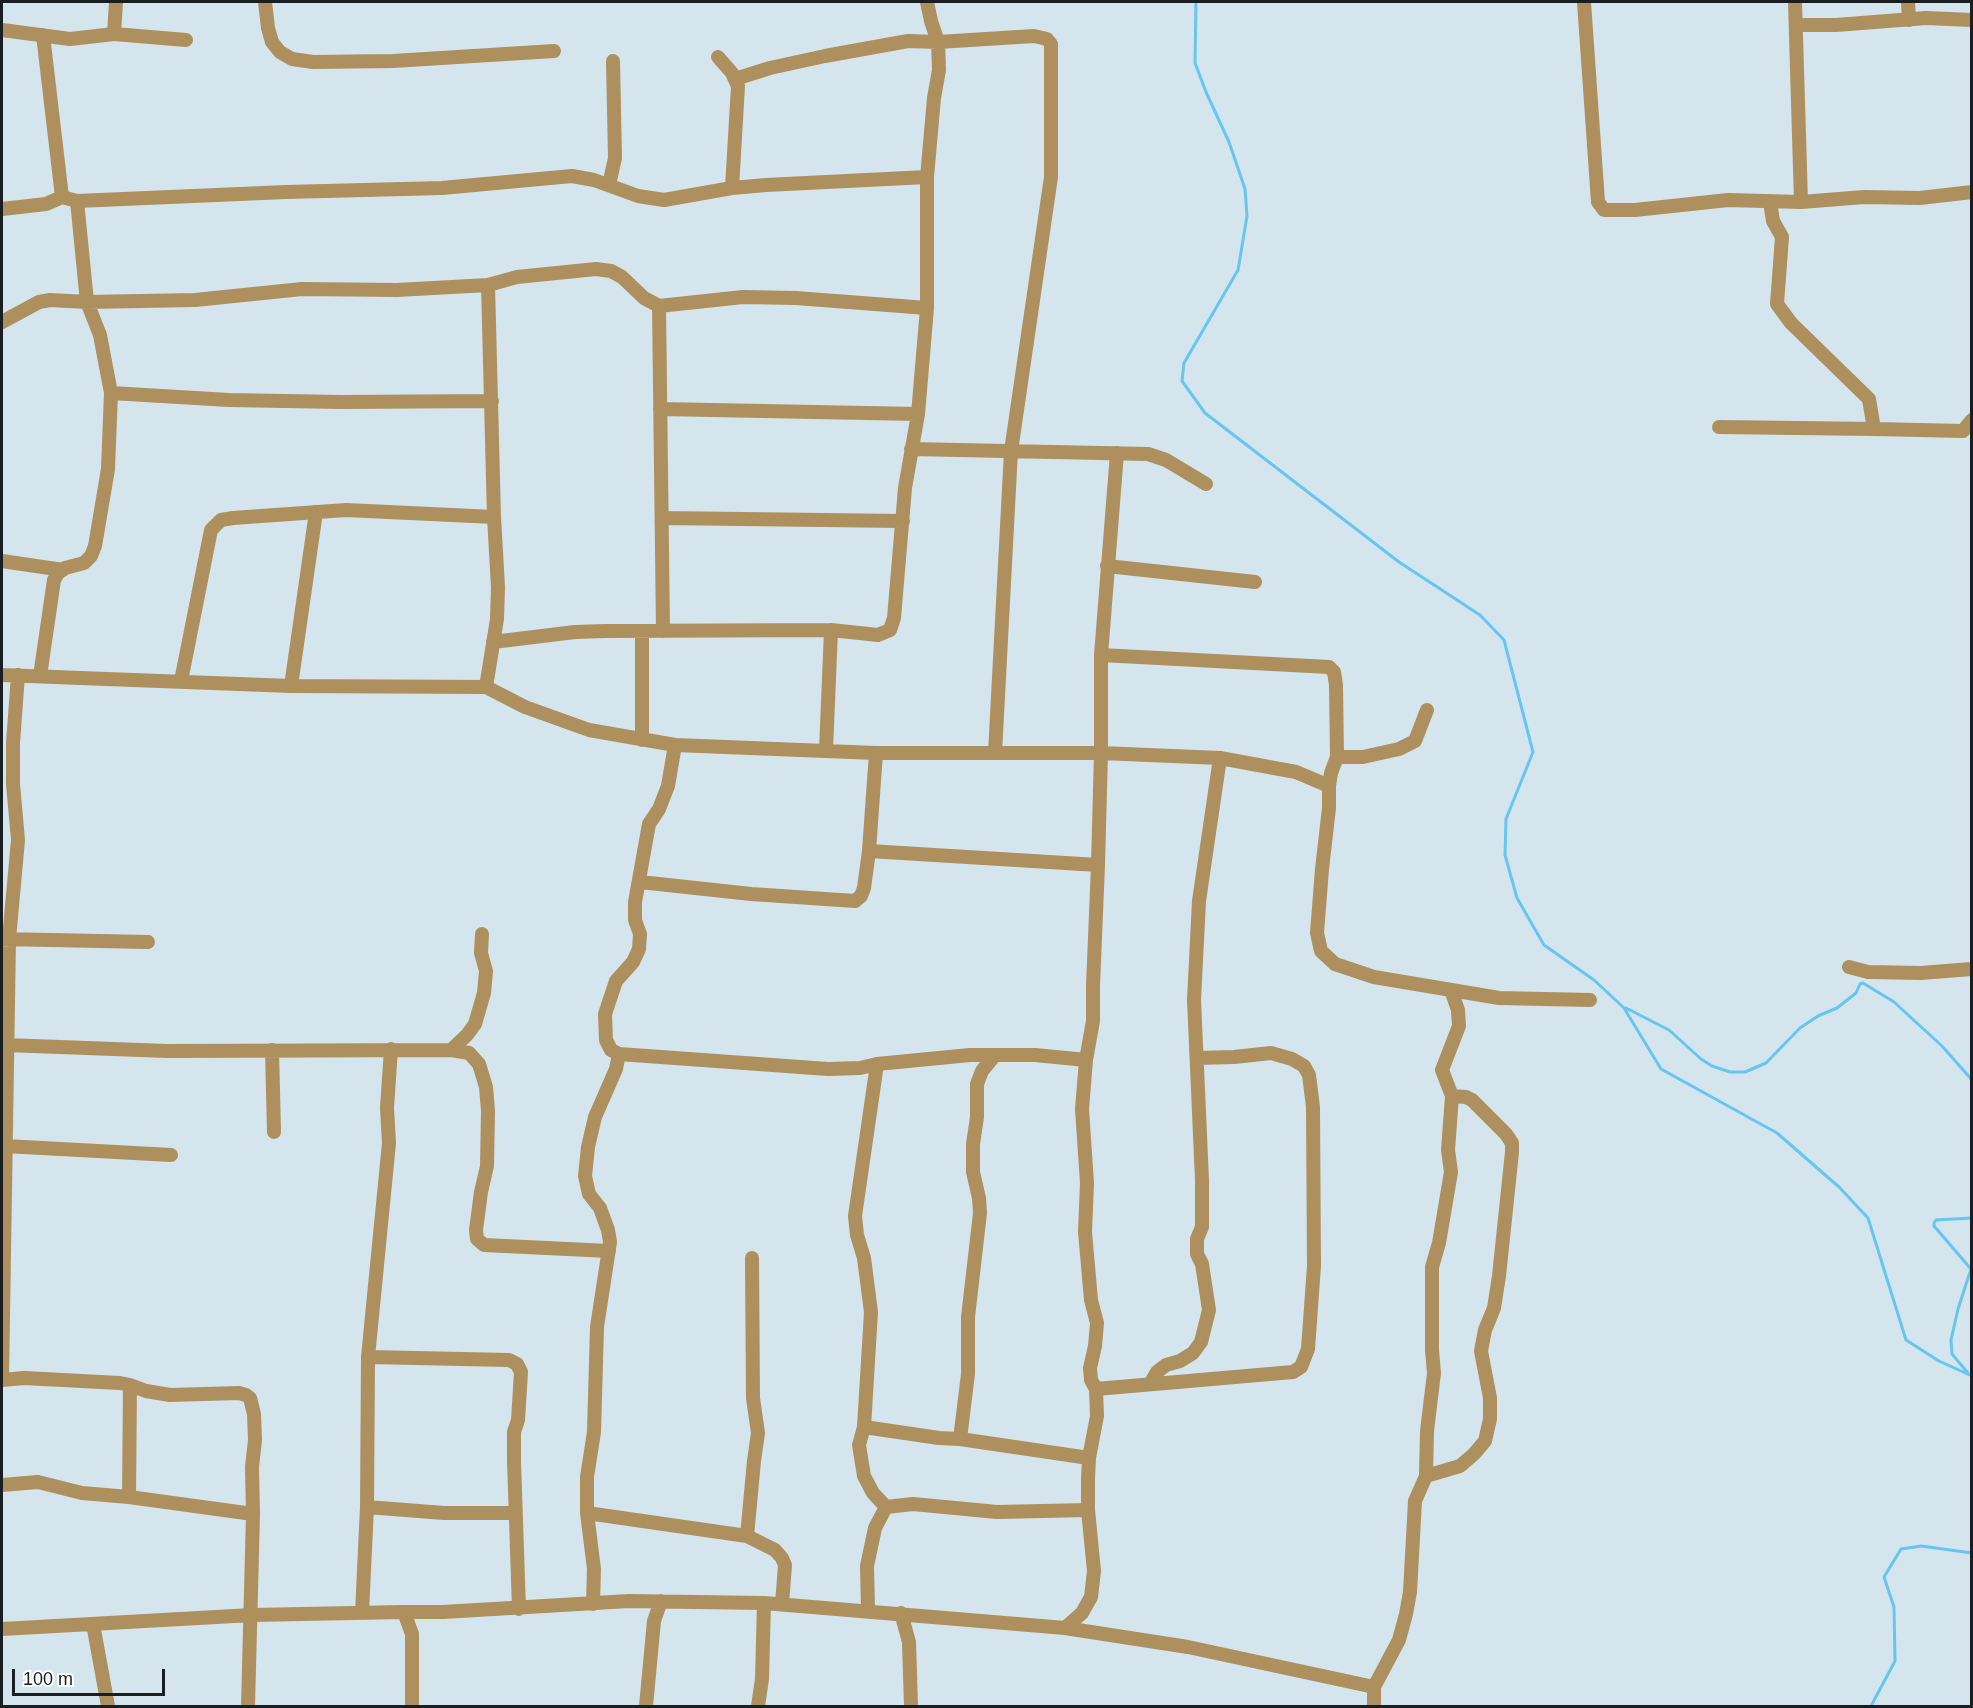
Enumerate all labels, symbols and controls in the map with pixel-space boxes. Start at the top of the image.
scale bar [15,1657,168,1695]
text: 100 m [23,1669,73,1689]

